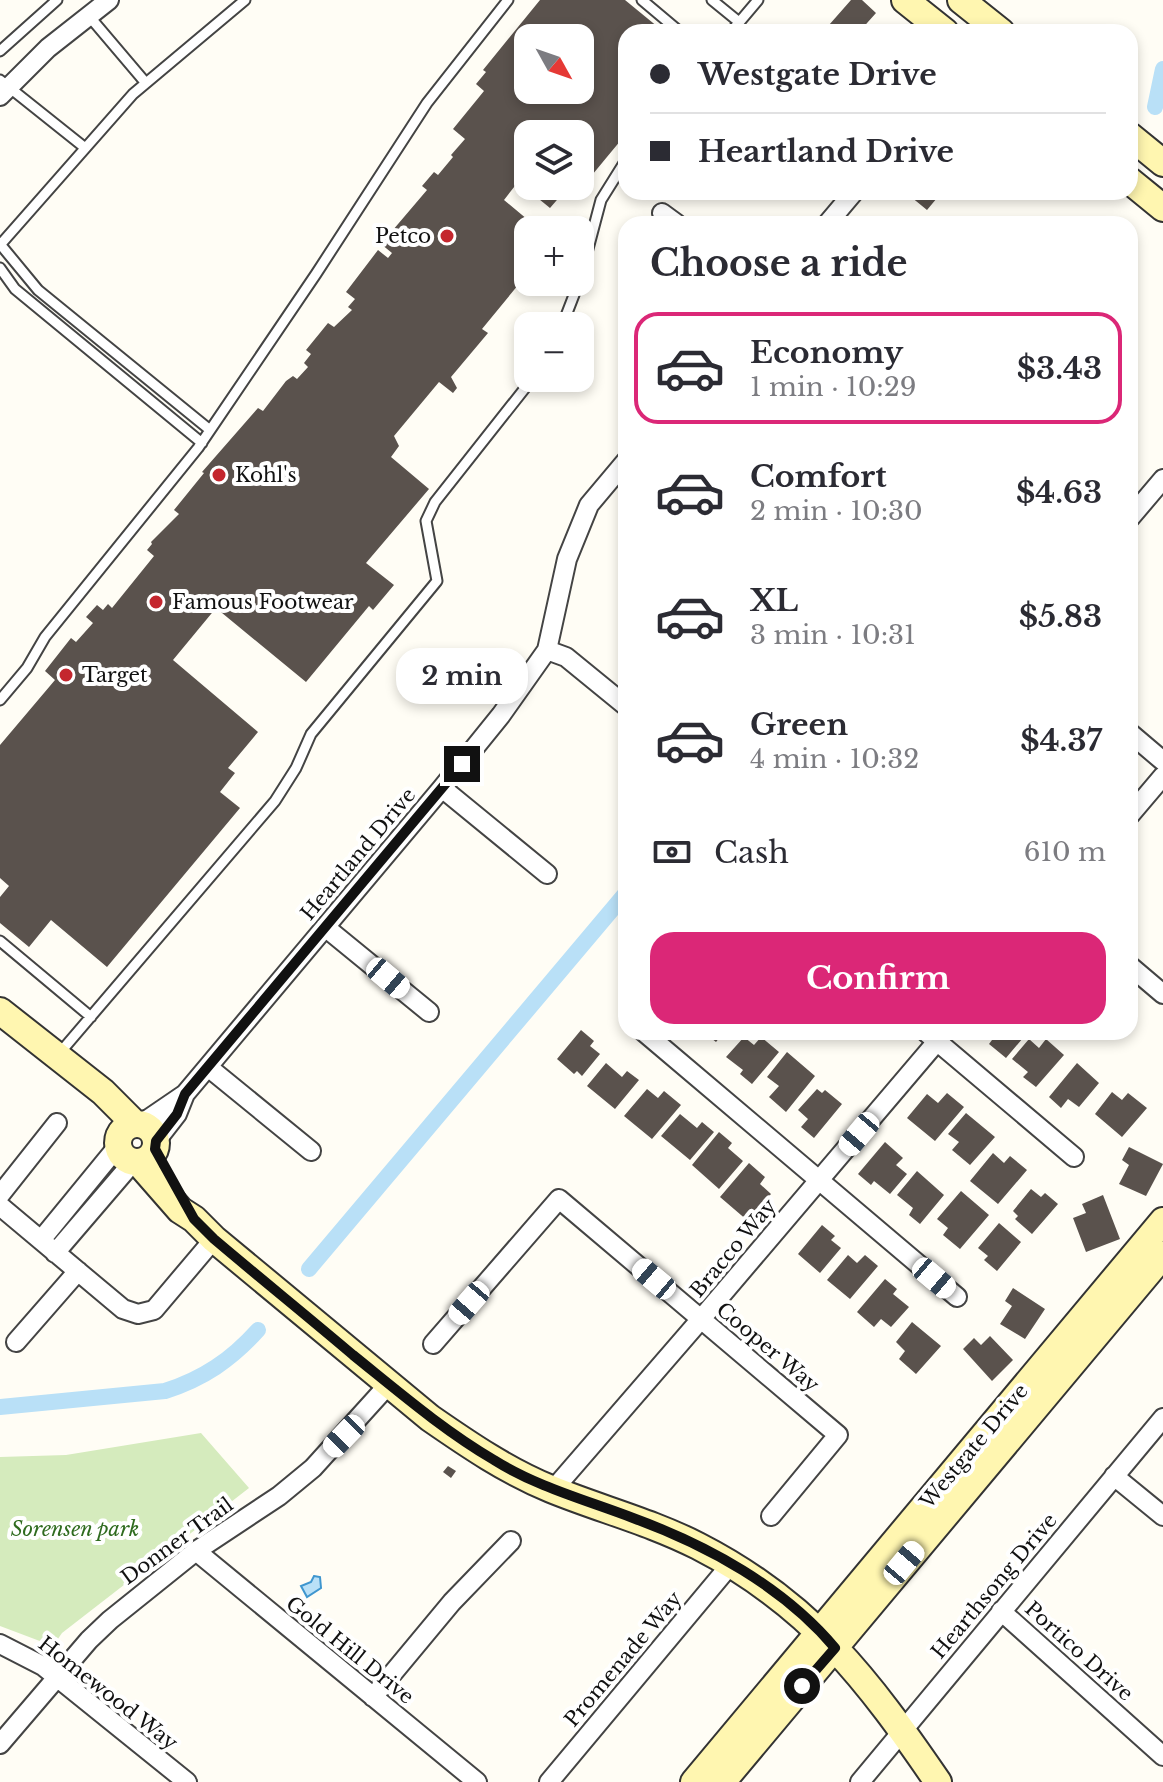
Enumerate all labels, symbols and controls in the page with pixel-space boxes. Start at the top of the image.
north arrow [514,24,594,104]
map controls [514,24,594,392]
text: Westgate Drive [698,56,937,93]
button: layers [514,120,594,200]
text: Heartland Drive [698,133,954,170]
button: + [514,216,594,296]
place label: Petco [375,224,431,248]
marker: Petco [438,227,456,245]
text: Choose a ride [650,241,907,286]
button: − [514,312,594,392]
icon: car [654,332,726,404]
text: Economy [750,334,903,371]
text: $3.43 [1017,350,1102,387]
text: 1 min · 10:29 [750,371,916,403]
icon: car [654,456,726,528]
text: Comfort [750,458,887,495]
place label: Kohl's [235,463,296,487]
marker: Kohl's [210,466,228,484]
text: $4.63 [1016,474,1102,511]
text: 2 min · 10:30 [750,495,923,527]
icon: car [654,580,726,652]
text: XL [750,582,798,619]
place label: Famous Footwear [172,590,354,614]
marker: Famous Footwear [147,593,165,611]
text: $5.83 [1019,598,1102,635]
text: 3 min · 10:31 [750,619,916,651]
callout: 2 min [396,648,528,704]
text: 2 min [422,660,502,692]
place label: Target [82,663,148,687]
marker: Target [57,666,75,684]
icon: car [654,704,726,776]
text: Green [750,706,848,743]
text: $4.37 [1020,722,1102,759]
text: 4 min · 10:32 [750,743,919,775]
route end [444,746,480,782]
street label: Heartland Drive [296,783,420,925]
icon: cash [650,830,694,874]
text: Cash [714,834,789,871]
text: 610 m [1024,836,1106,868]
button: Confirm [650,932,1106,1024]
car [362,953,414,1003]
car [834,1108,884,1160]
street label: Bracco Way [685,1194,781,1302]
car [908,1253,960,1303]
car [628,1254,680,1304]
car [444,1277,494,1329]
street label: Cooper Way [712,1297,824,1397]
street label: Westgate Drive [914,1379,1033,1514]
car [319,1410,369,1462]
street label: Donner Trail [116,1492,238,1590]
street label: Hearthsong Drive [926,1509,1062,1663]
park label: Sorensen park [11,1517,139,1541]
car [879,1537,929,1589]
street label: Promenade Way [559,1586,687,1731]
street label: Gold Hill Drive [281,1591,419,1709]
street label: Portico Drive [1020,1596,1138,1706]
street label: Homewood Way [34,1631,183,1755]
route start [784,1668,820,1704]

